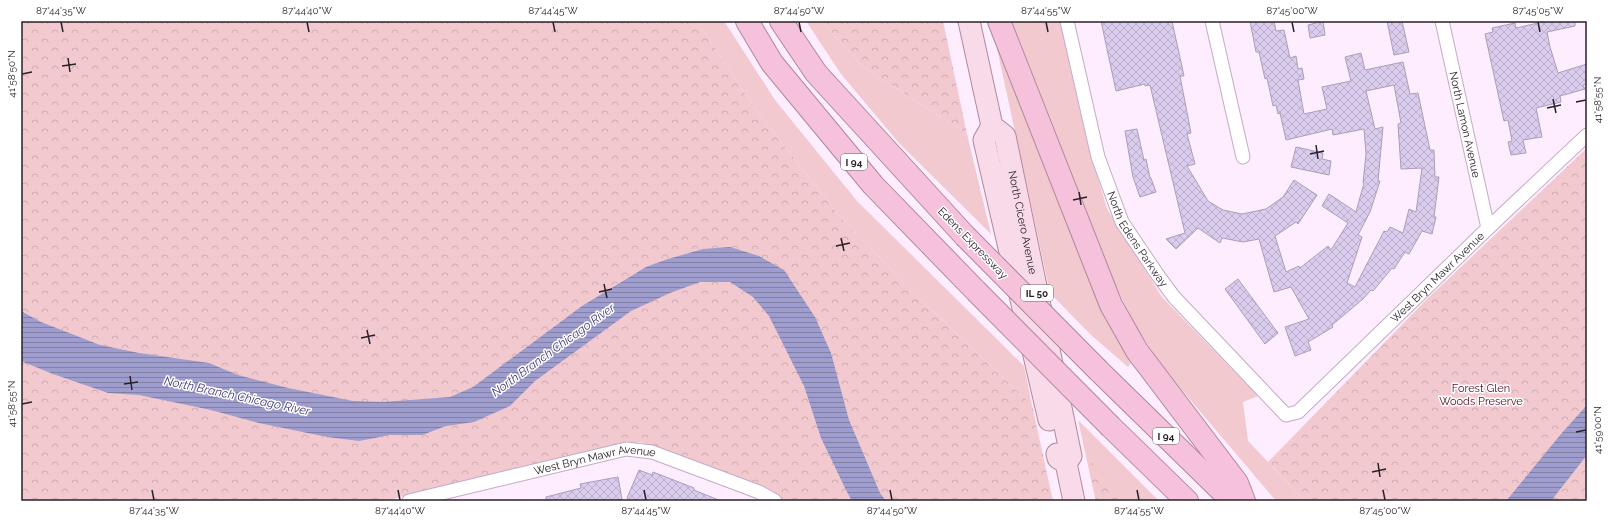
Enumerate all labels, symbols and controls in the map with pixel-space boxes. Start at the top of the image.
text: 87°44'35"W [36,5,87,16]
text: 87°44'40"W [282,5,333,16]
text: 87°44'45"W [528,5,578,16]
text: 87°44'50"W [774,5,825,16]
text: 87°44'55"W [1021,5,1072,16]
text: 87°45'00"W [1266,5,1318,16]
text: 87°45'05"W [1513,5,1564,16]
text: 41°58'50"N [6,50,17,98]
street label: North Lamon Avenue [1446,70,1483,179]
text: 41°58'55"N [1592,77,1603,123]
road number: I 94 [841,154,867,170]
street label: North Cicero Avenue [1005,169,1039,276]
street label: North Edens Parkway [1104,190,1170,290]
street label: Edens Expressway [935,205,1010,282]
street label: West Bryn Mawr Avenue [1388,229,1487,326]
road number: IL 50 [1021,285,1053,301]
water label: North Branch Chicago River [489,300,618,399]
water label: North Branch Chicago River [163,374,312,418]
text: 41°58'55"N [6,381,17,427]
park label: Forest Glen Woods Preserve [1439,382,1523,408]
text: 41°59'00"N [1592,406,1603,454]
road number: I 94 [1153,428,1179,444]
street label: West Bryn Mawr Avenue [533,443,658,478]
text: 87°44'35"W [129,505,180,516]
text: 87°44'40"W [375,505,426,516]
text: 87°44'45"W [621,505,671,516]
text: 87°44'50"W [867,505,918,516]
text: 87°44'55"W [1114,505,1165,516]
text: 87°45'00"W [1359,505,1411,516]

